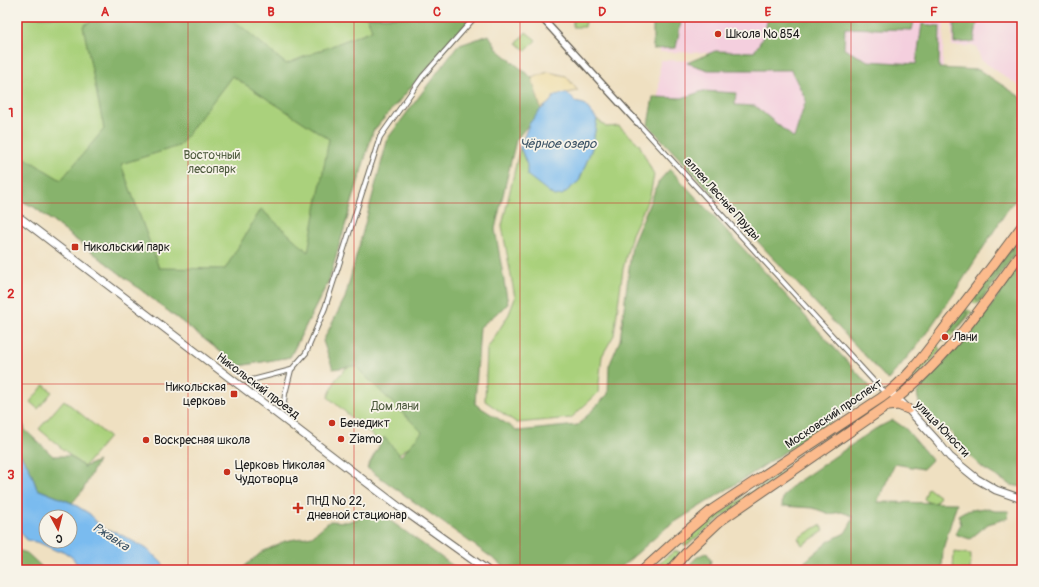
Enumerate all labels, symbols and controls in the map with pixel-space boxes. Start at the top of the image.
text: A [101,4,110,20]
text: B [267,4,275,20]
text: C [433,4,441,20]
text: D [598,4,606,20]
text: E [765,4,772,20]
text: F [930,4,938,20]
place label: Школа № 854 [726,27,800,42]
marker: Школа № 854 [713,29,723,39]
text: 1 [8,105,14,121]
water label: Чёрное озеро [520,136,597,152]
park label: Восточный лесопарк [183,148,241,177]
street label: аллея Лесные Пруды [681,154,763,244]
place label: Никольский парк [83,240,170,255]
marker: Никольский парк [70,242,80,252]
text: 2 [7,286,15,302]
place label: Лани [952,330,978,345]
marker: Лани [940,332,950,342]
street label: Никольский проезд [213,350,303,423]
street label: Московский проспект [782,376,886,452]
place label: Никольская церковь [165,380,226,409]
marker: Никольская церковь [229,389,239,399]
street label: улица Юности [911,397,973,461]
park label: Дом лани [370,399,419,414]
place label: Бенедикт [340,416,390,431]
marker: Бенедикт [327,418,337,428]
place label: Ziamo [349,432,383,447]
place label: Воскресная школа [154,433,250,448]
marker: Ziamo [336,434,346,444]
marker: Воскресная школа [141,435,151,445]
place label: Церковь Николая Чудотворца [235,458,325,487]
text: 3 [7,467,15,483]
marker: Церковь Николая Чудотворца [222,467,232,477]
place label: ПНД № 22, дневной стационар [307,494,407,523]
marker: ПНД № 22, дневной стационар [292,502,304,514]
north arrow [38,509,78,549]
water label: Ржавка [90,519,133,555]
text: С [55,532,63,545]

